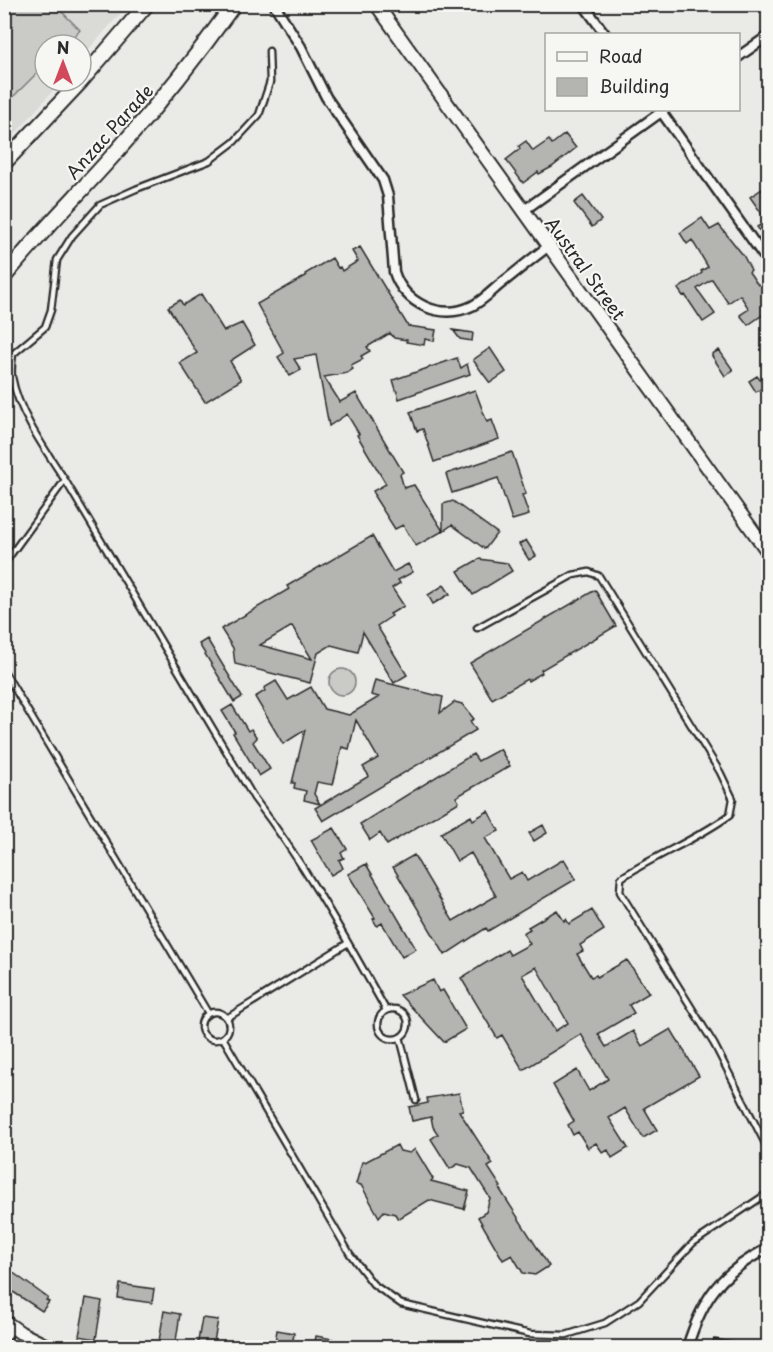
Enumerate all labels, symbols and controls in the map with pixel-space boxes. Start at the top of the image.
north arrow [33,33,93,93]
legend [545,33,740,111]
text: N [57,35,69,59]
text: Road [599,42,643,69]
text: Building [599,72,669,99]
street label: Anzac Parade [59,78,159,184]
street label: Austral Street [539,211,633,325]

